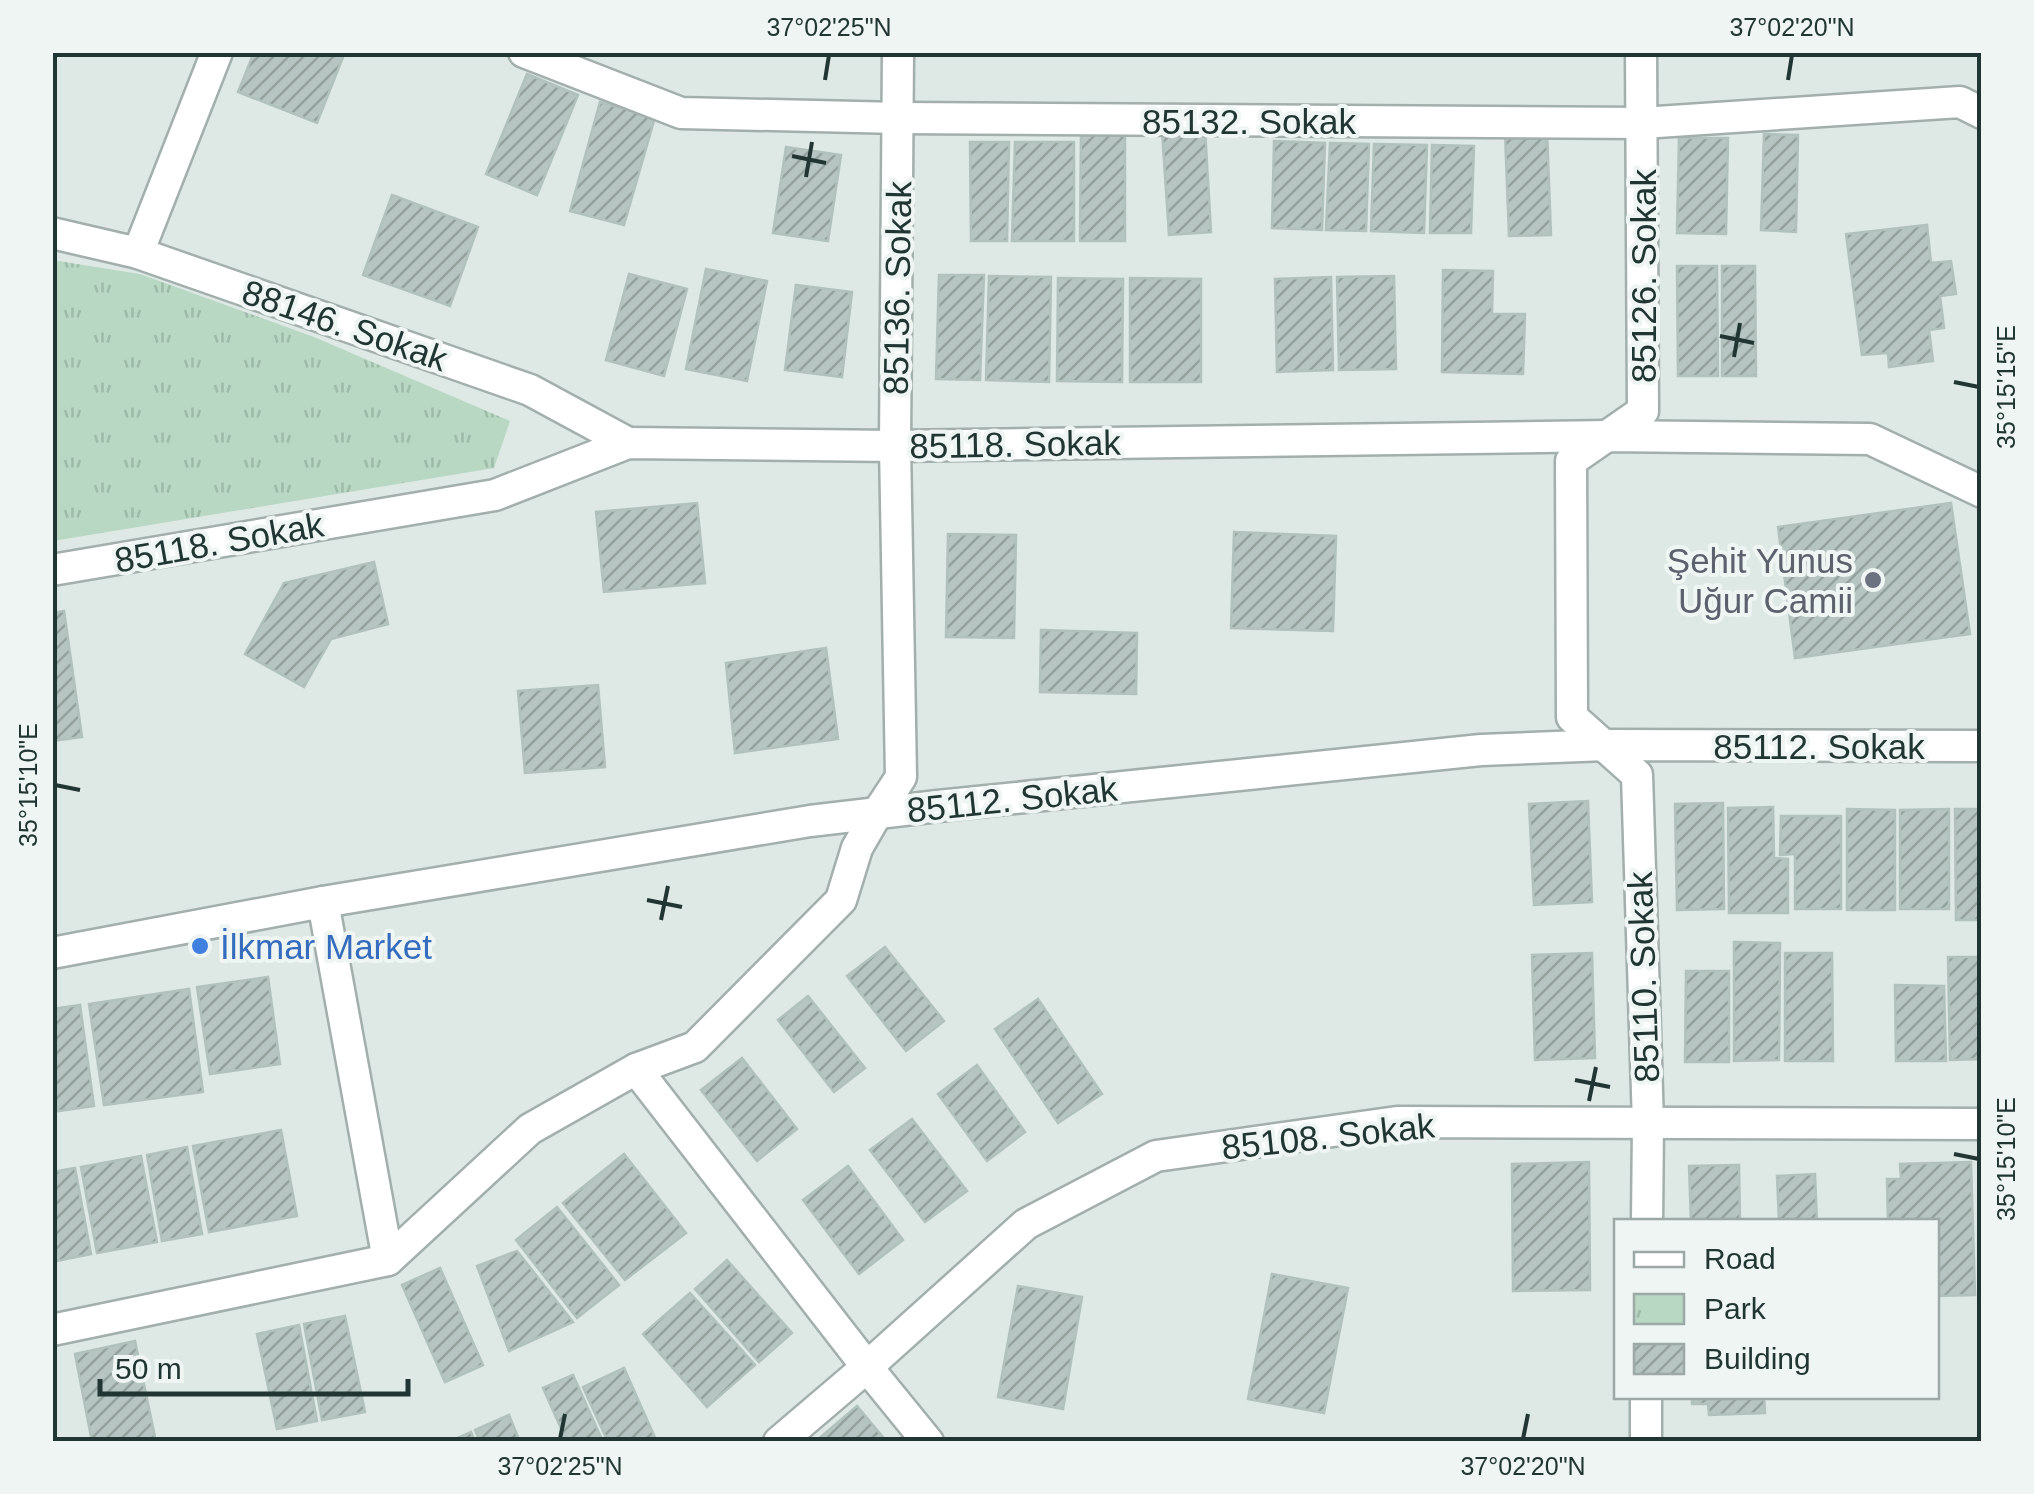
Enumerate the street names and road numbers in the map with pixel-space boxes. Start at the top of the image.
street label: 85132. Sokak [1142,102,1357,141]
street label: 85126. Sokak [1624,168,1663,383]
street label: 85136. Sokak [876,180,918,395]
street label: 88146. Sokak [237,272,453,378]
street label: 85118. Sokak [909,423,1122,465]
street label: 85118. Sokak [111,504,327,580]
street label: 85112. Sokak [1713,727,1925,766]
street label: 85112. Sokak [905,769,1120,829]
street label: 85110. Sokak [1620,870,1666,1083]
street label: 85108. Sokak [1220,1105,1437,1167]

